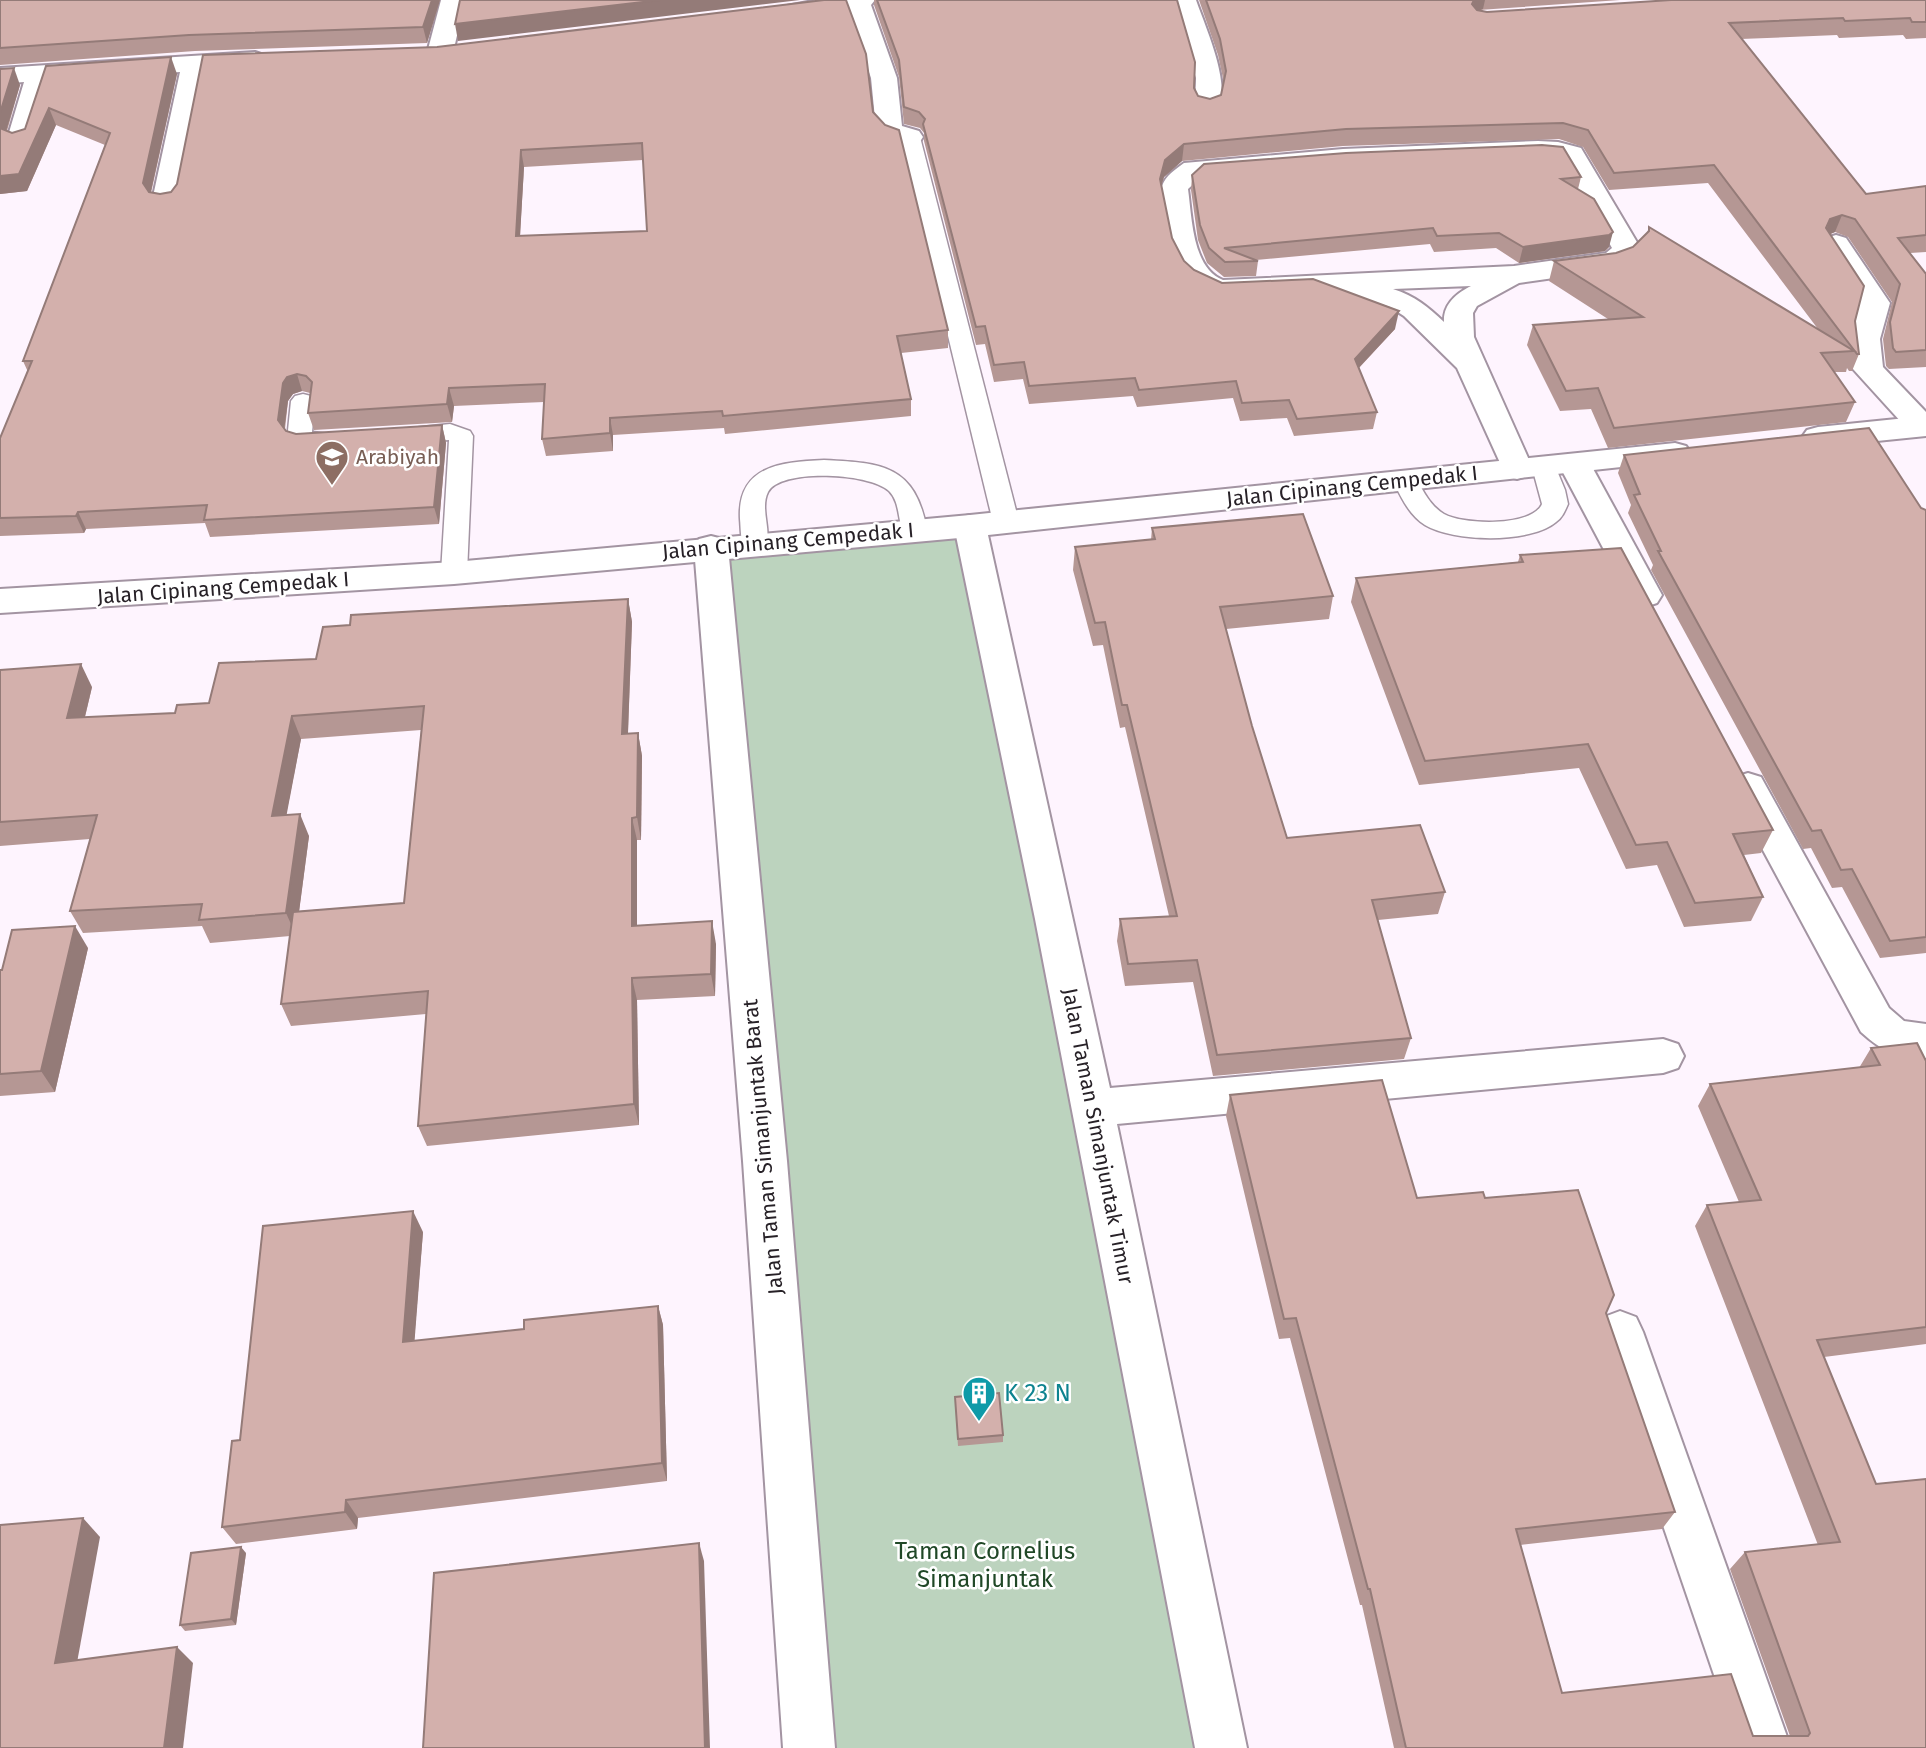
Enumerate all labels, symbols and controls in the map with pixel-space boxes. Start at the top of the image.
school or university icon: Arabiyah [313,438,351,487]
place label: Arabiyah [356,444,439,470]
street label: Jalan Cipinang Cempedak I [1225,460,1479,512]
street label: Jalan Cipinang Cempedak I [661,517,915,565]
street label: Jalan Cipinang Cempedak I [96,566,350,610]
street label: Jalan Taman Simanjuntak Timur [1056,986,1140,1286]
street label: Jalan Taman Simanjuntak Barat [737,998,789,1296]
building icon: K 23 N [960,1374,998,1423]
place label: K 23 N [1004,1379,1071,1407]
park label: Taman Cornelius Simanjuntak [895,1537,1075,1593]

